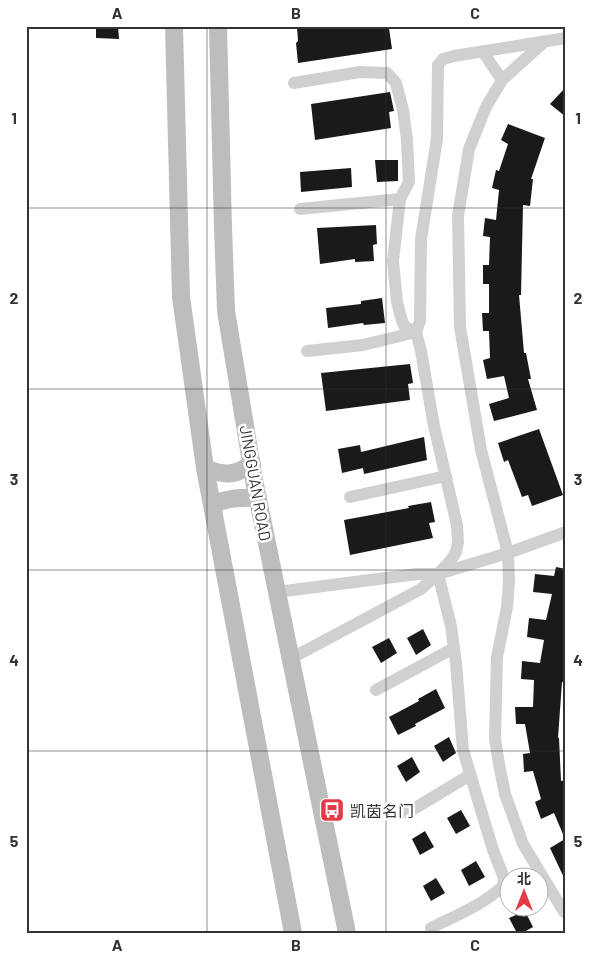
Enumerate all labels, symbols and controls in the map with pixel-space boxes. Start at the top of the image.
text: A [112,3,123,22]
text: B [291,3,301,22]
text: C [470,3,480,22]
text: 1 [11,108,17,127]
text: 1 [575,108,581,127]
text: 2 [10,288,19,307]
text: 2 [574,288,583,307]
street label: JINGGUAN ROAD [236,424,276,542]
text: 3 [10,469,18,488]
text: 3 [574,469,582,488]
text: 4 [9,650,19,669]
text: 4 [573,650,583,669]
bus stop icon: 凯茵名门 [319,797,345,823]
place label: 凯茵名门 [350,801,414,820]
text: 5 [10,831,19,850]
text: 5 [574,831,583,850]
north arrow [500,866,550,916]
text: 北 [517,870,531,887]
text: A [112,935,123,954]
text: B [291,935,301,954]
text: C [470,935,480,954]

